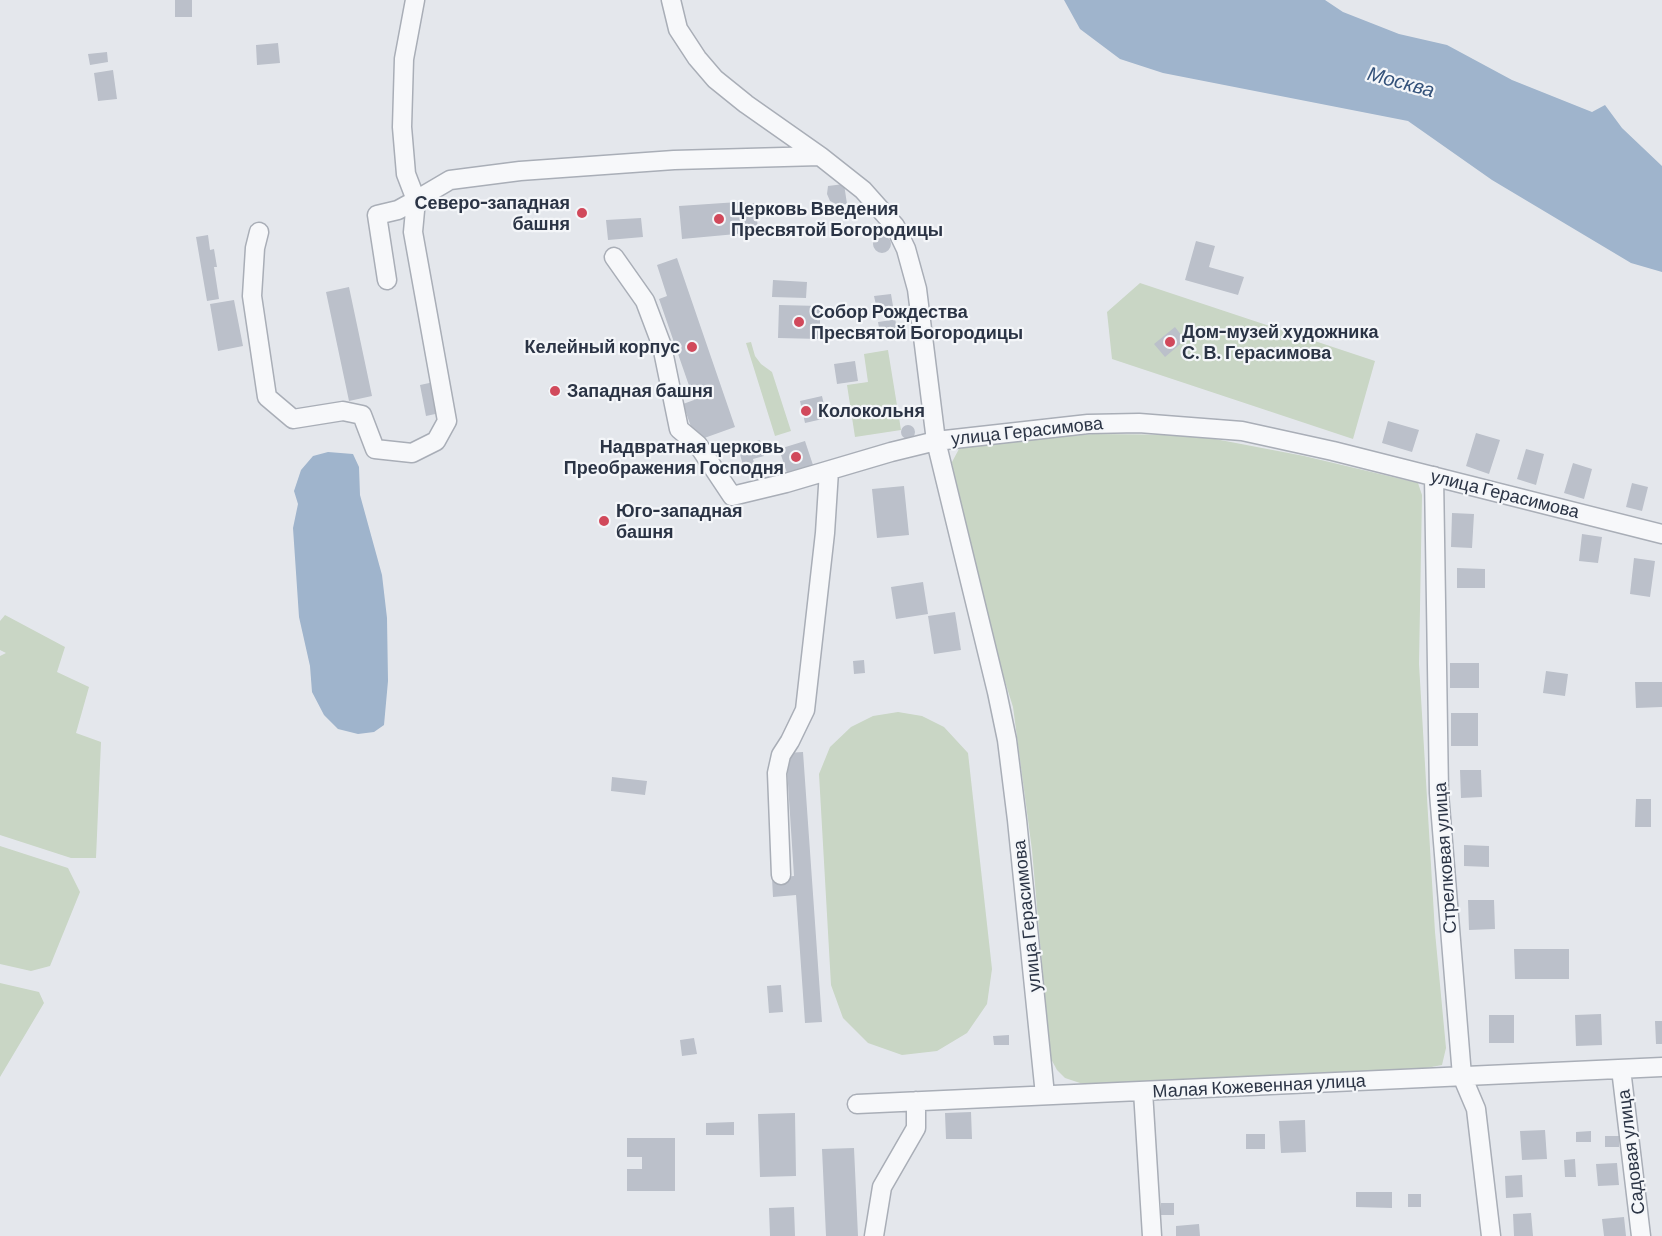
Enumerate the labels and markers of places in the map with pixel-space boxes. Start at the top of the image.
place label: Северо-западная башня [414,192,570,234]
place label: Церковь Введения Пресвятой Богородицы [731,198,943,240]
marker: Северо-западная башня [575,206,589,220]
marker: Церковь Введения Пресвятой Богородицы [712,212,726,226]
place label: Собор Рождества Пресвятой Богородицы [811,301,1023,344]
marker: Собор Рождества Пресвятой Богородицы [792,315,806,329]
place label: Дом-музей художника С. В. Герасимова [1182,321,1378,364]
marker: Дом-музей художника С. В. Герасимова [1163,335,1177,349]
place label: Келейный корпус [525,336,680,358]
marker: Келейный корпус [685,340,699,354]
place label: Западная башня [567,380,713,402]
marker: Западная башня [548,384,562,398]
place label: Колокольня [818,400,925,422]
marker: Колокольня [799,404,813,418]
place label: Надвратная церковь Преображения Господня [564,436,784,478]
marker: Надвратная церковь Преображения Господня [789,450,803,464]
place label: Юго-западная башня [616,500,743,542]
marker: Юго-западная башня [597,514,611,528]

